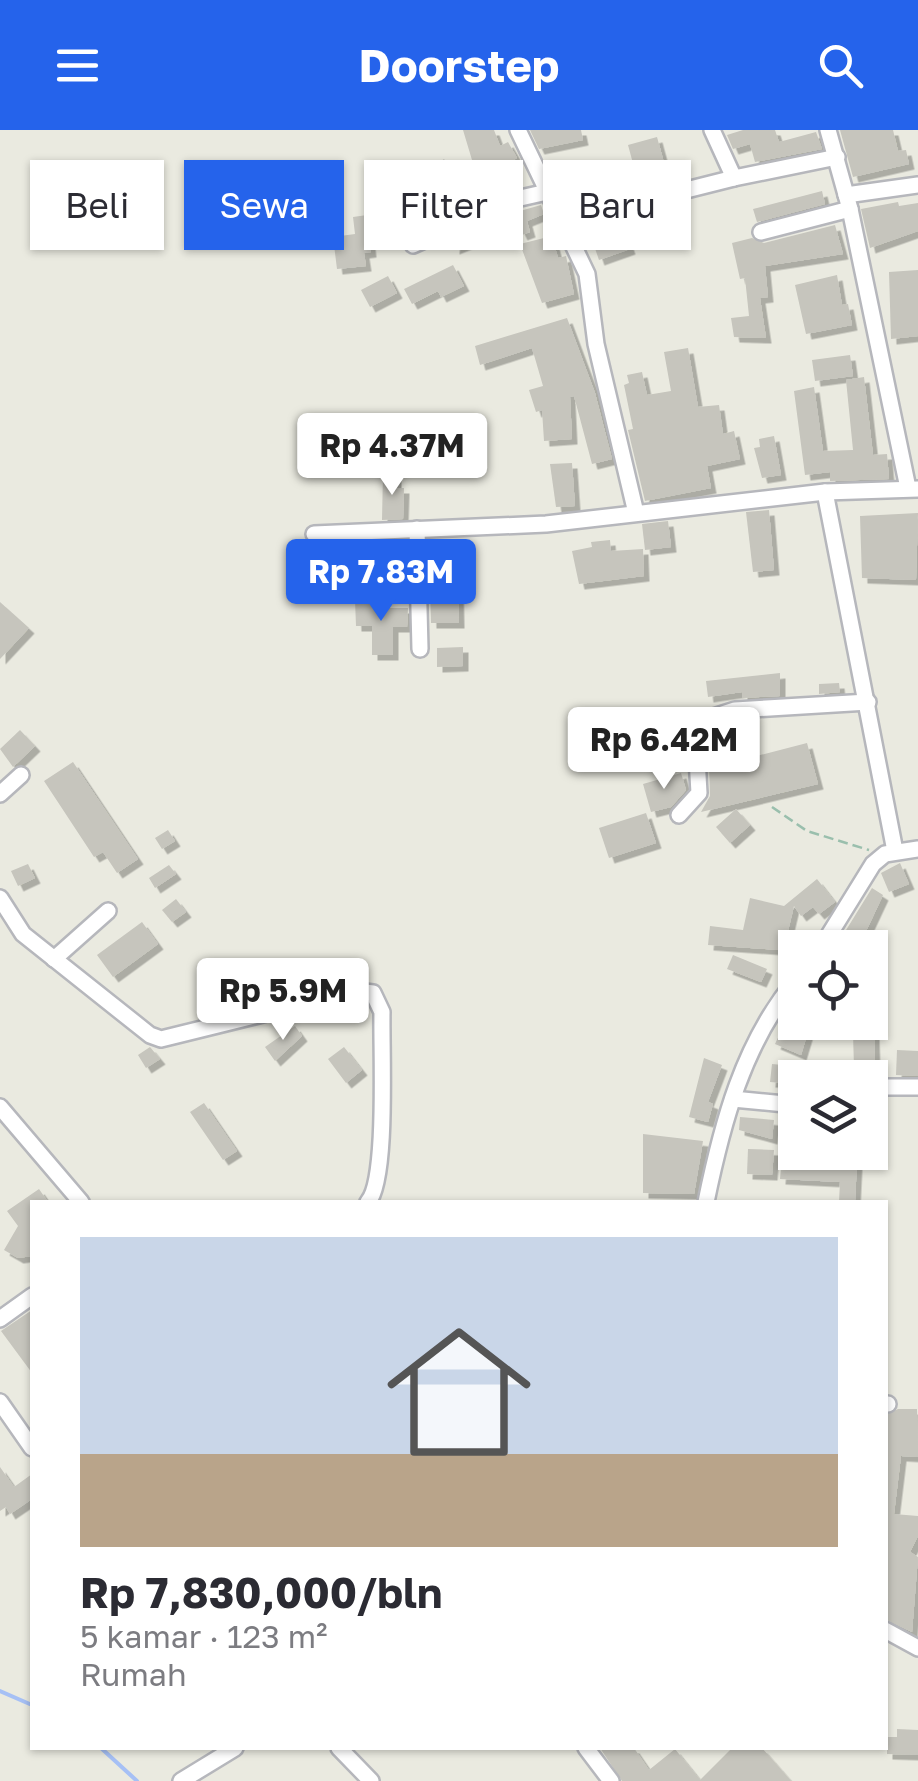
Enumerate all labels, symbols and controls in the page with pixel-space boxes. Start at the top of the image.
icon: menu [50,38,105,93]
text: Doorstep [359,38,559,92]
icon: search [813,38,868,93]
chip: Beli [30,160,164,250]
chip: Sewa [184,160,344,250]
chip: Filter [364,160,523,250]
chip: Baru [543,160,691,250]
pin: Rp 4.37M [289,413,495,498]
text: Rp 4.37M [319,426,465,464]
pin: Rp 7.83M [278,539,484,624]
text: Rp 7.83M [308,552,454,590]
pin: Rp 6.42M [561,707,767,792]
text: Rp 6.42M [590,720,738,758]
map controls [778,930,888,1170]
button: locate [778,930,888,1040]
pin: Rp 5.9M [191,958,375,1043]
text: Rp 5.9M [219,971,347,1009]
button: layers [778,1060,888,1170]
icon: home [369,1302,549,1482]
text: Rp 7,830,000/bln [80,1567,442,1617]
text: 5 kamar · 123 m² [80,1617,328,1655]
text: Rumah [80,1655,187,1693]

